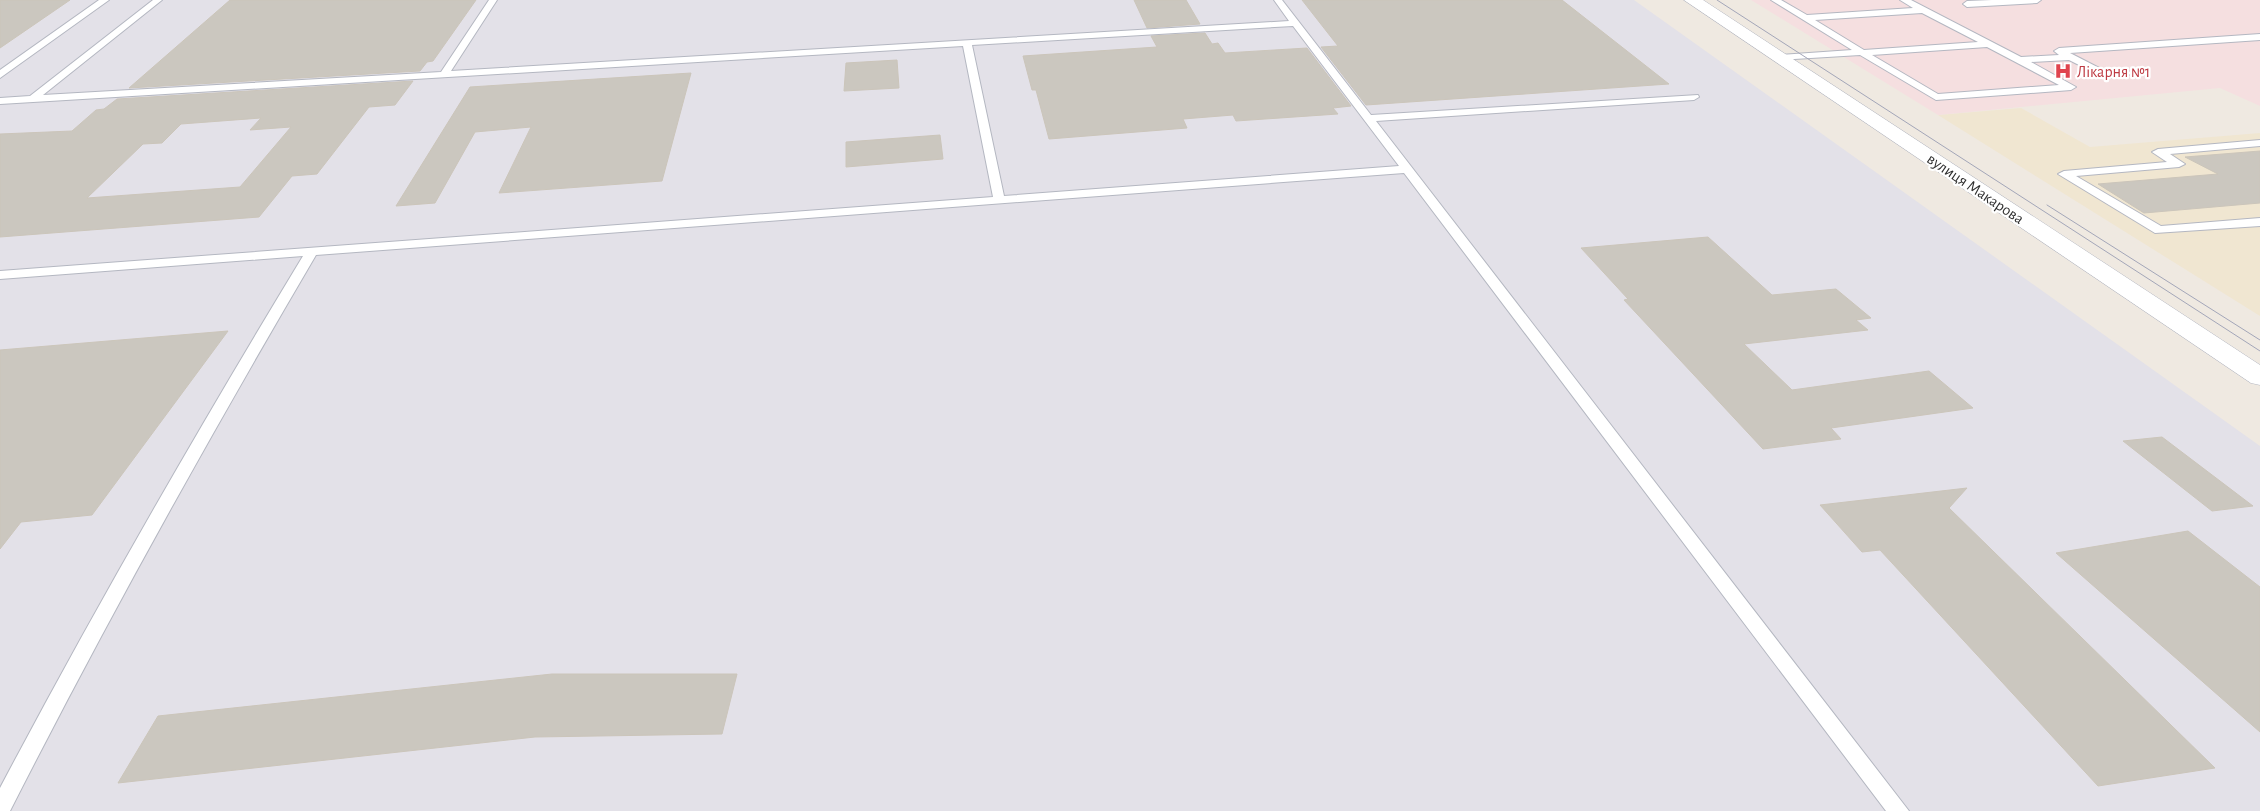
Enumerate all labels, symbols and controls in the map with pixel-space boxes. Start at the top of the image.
hospital icon: Лікарня №1 [2053,61,2073,81]
place label: Лікарня №1 [2077,64,2150,80]
street label: вулиця Макарова [1924,151,2027,228]

